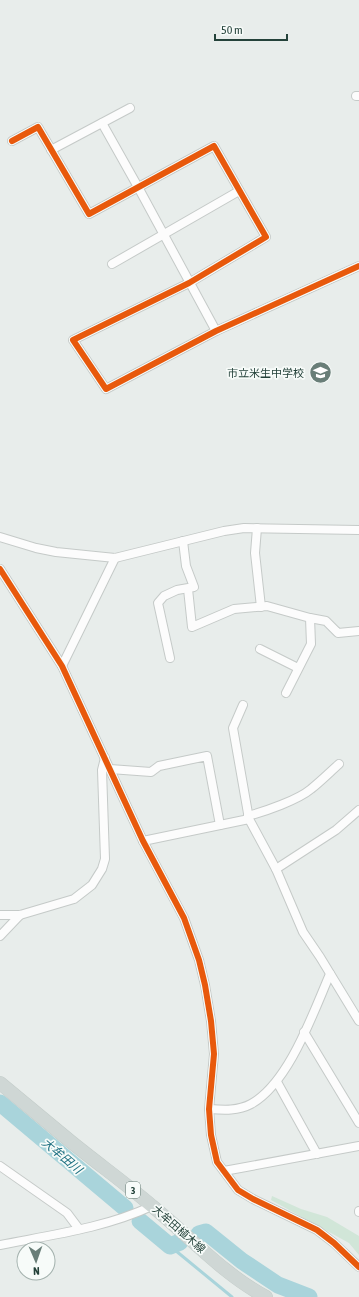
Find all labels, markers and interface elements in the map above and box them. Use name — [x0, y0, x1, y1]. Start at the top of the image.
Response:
scale bar — [215, 16, 287, 42]
text: 50 m — [221, 23, 243, 37]
school or university icon: 市立米生中学校 — [307, 360, 333, 386]
place label: 市立米生中学校 — [227, 367, 304, 379]
water label: 大牟田川 — [39, 1135, 86, 1178]
road number: 3 — [126, 1182, 140, 1198]
street label: 大牟田植木線 — [150, 1203, 208, 1255]
north arrow — [16, 1241, 56, 1281]
text: N — [33, 1265, 40, 1277]

